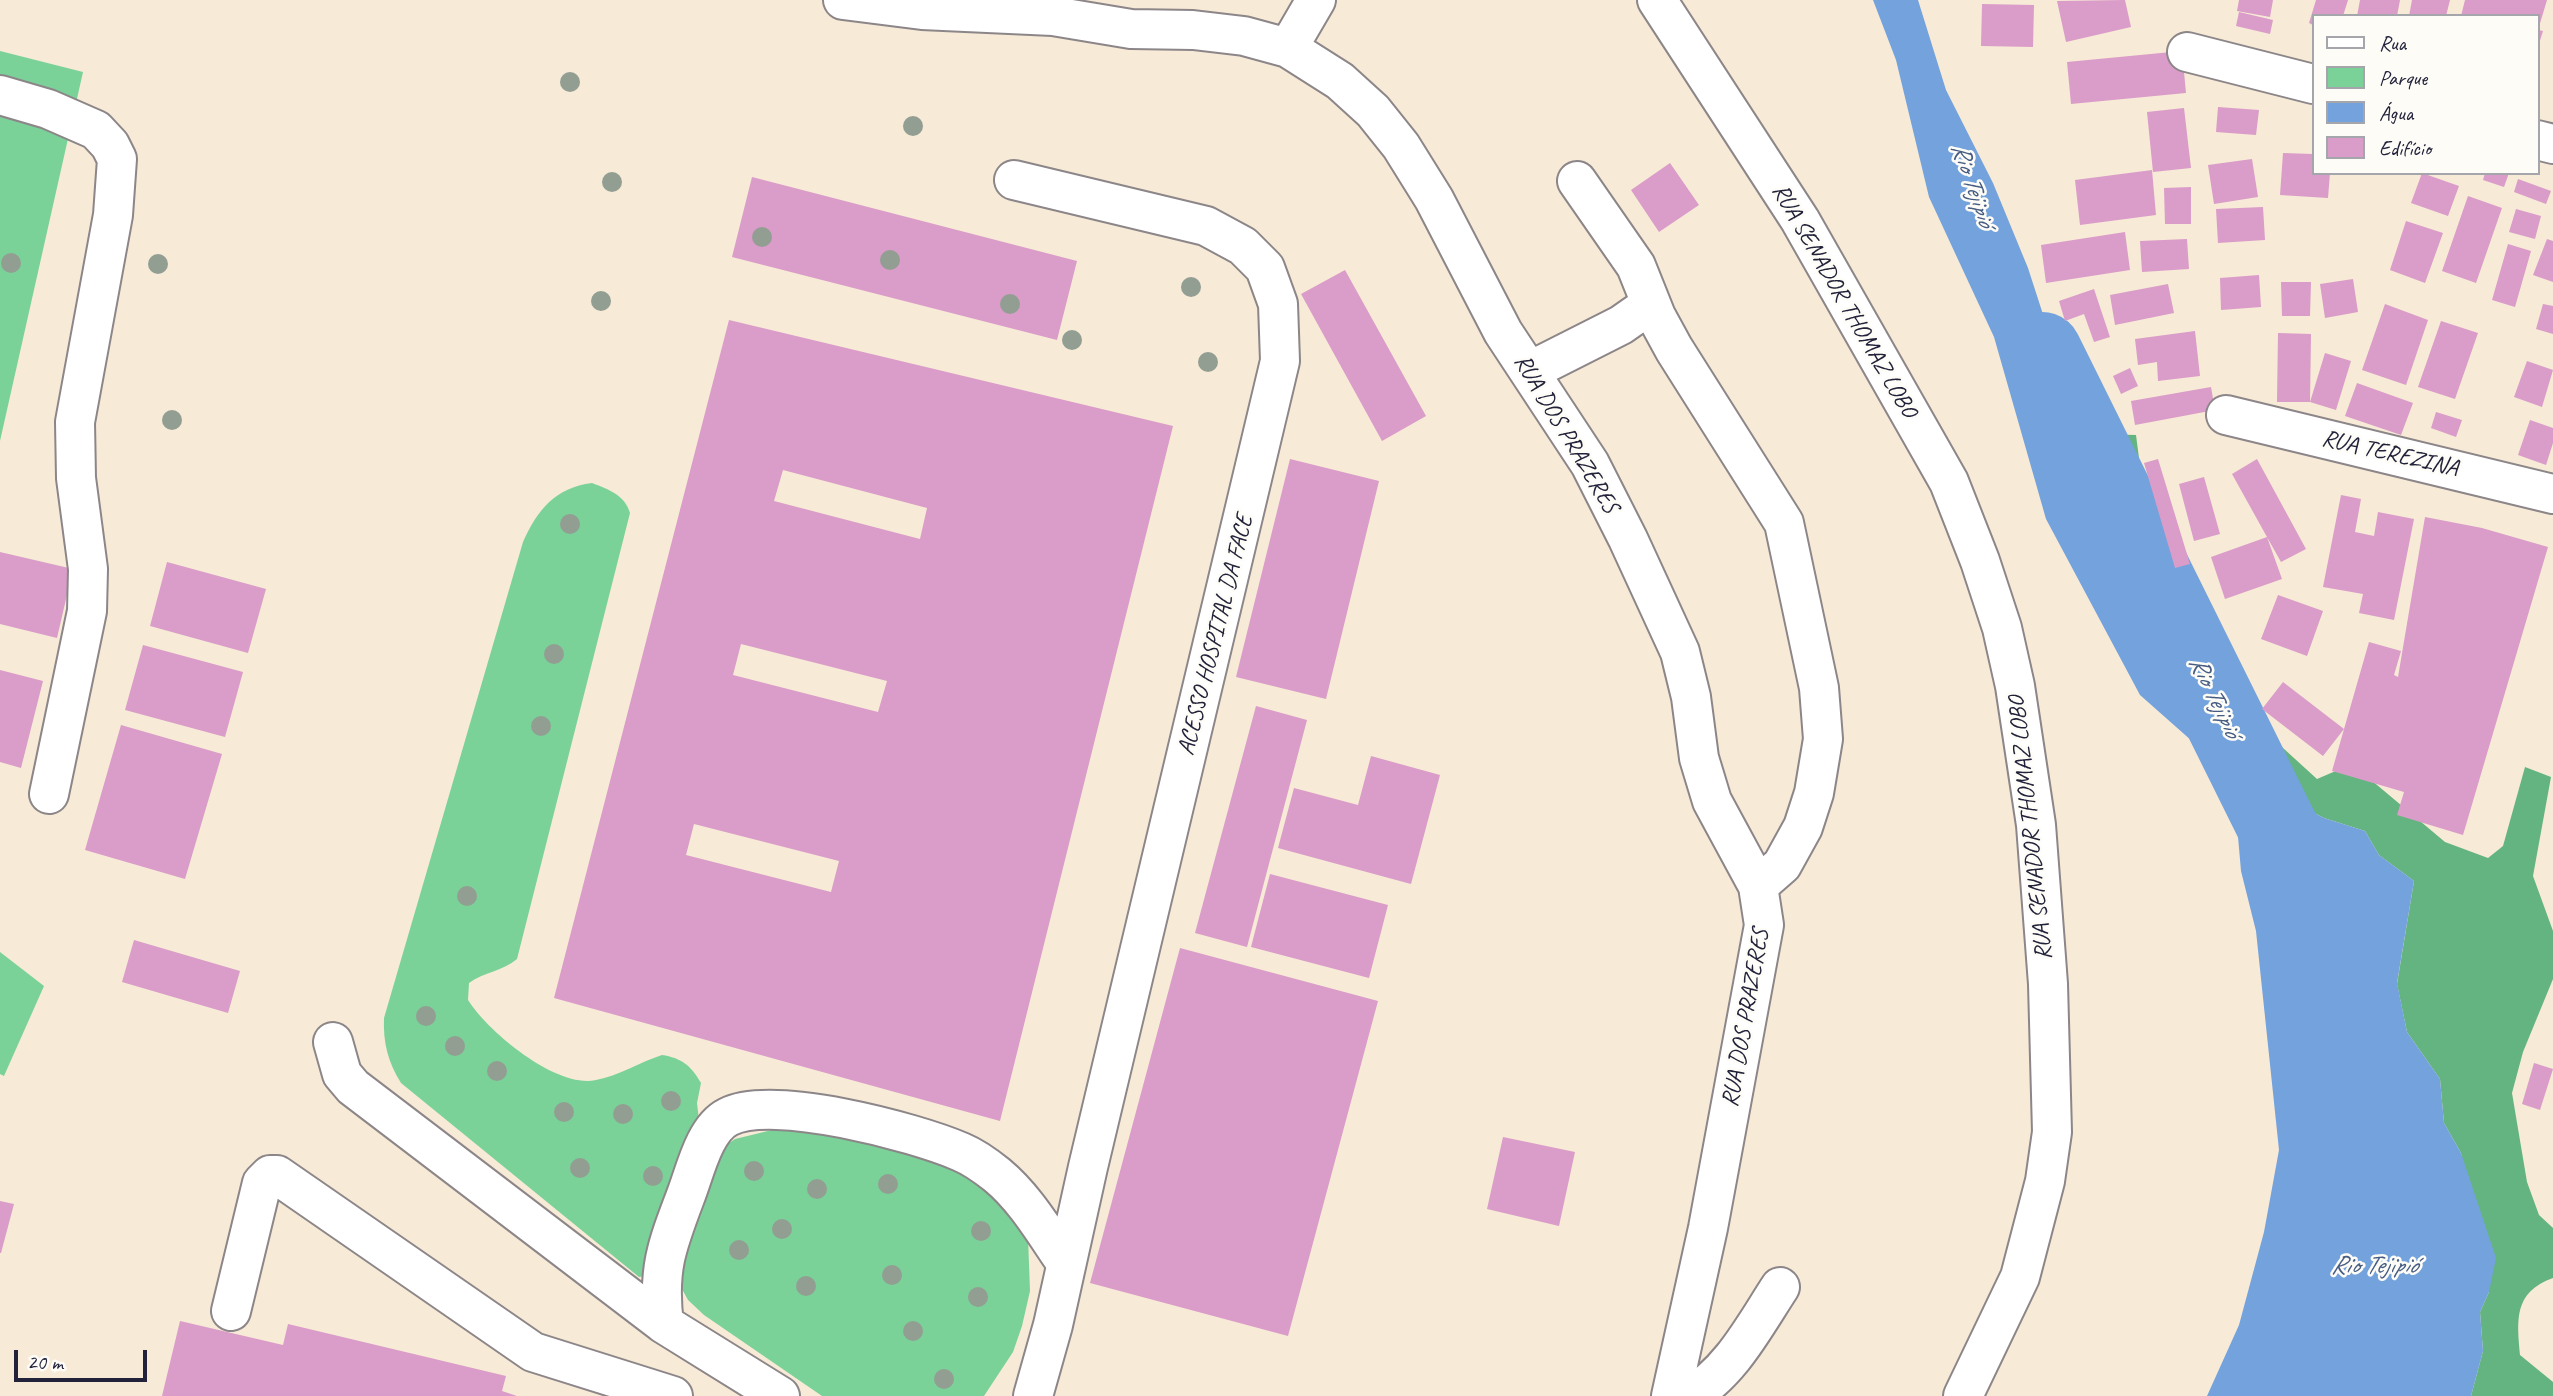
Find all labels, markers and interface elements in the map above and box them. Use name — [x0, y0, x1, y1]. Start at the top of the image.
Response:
legend — [2312, 14, 2539, 175]
text: Rua — [2379, 30, 2406, 56]
text: Parque — [2379, 65, 2427, 91]
text: Água — [2379, 100, 2413, 126]
text: Edifício — [2379, 135, 2431, 161]
water label: Rio Tejipió — [1943, 139, 2001, 231]
street label: RUA SENADOR THOMAZ LOBO — [1765, 179, 1923, 423]
street label: RUA DOS PRAZERES — [1507, 349, 1625, 519]
street label: RUA TEREZINA — [2319, 424, 2461, 484]
street label: ACESSO HOSPITAL DA FACE — [1172, 512, 1260, 758]
water label: Rio Tejipió — [2181, 651, 2247, 743]
street label: RUA SENADOR THOMAZ LOBO — [2003, 695, 2059, 961]
street label: RUA DOS PRAZERES — [1716, 927, 1776, 1109]
water label: Rio Tejipió — [2331, 1250, 2417, 1282]
scale bar — [18, 1336, 150, 1380]
text: 20 m — [27, 1349, 63, 1375]

